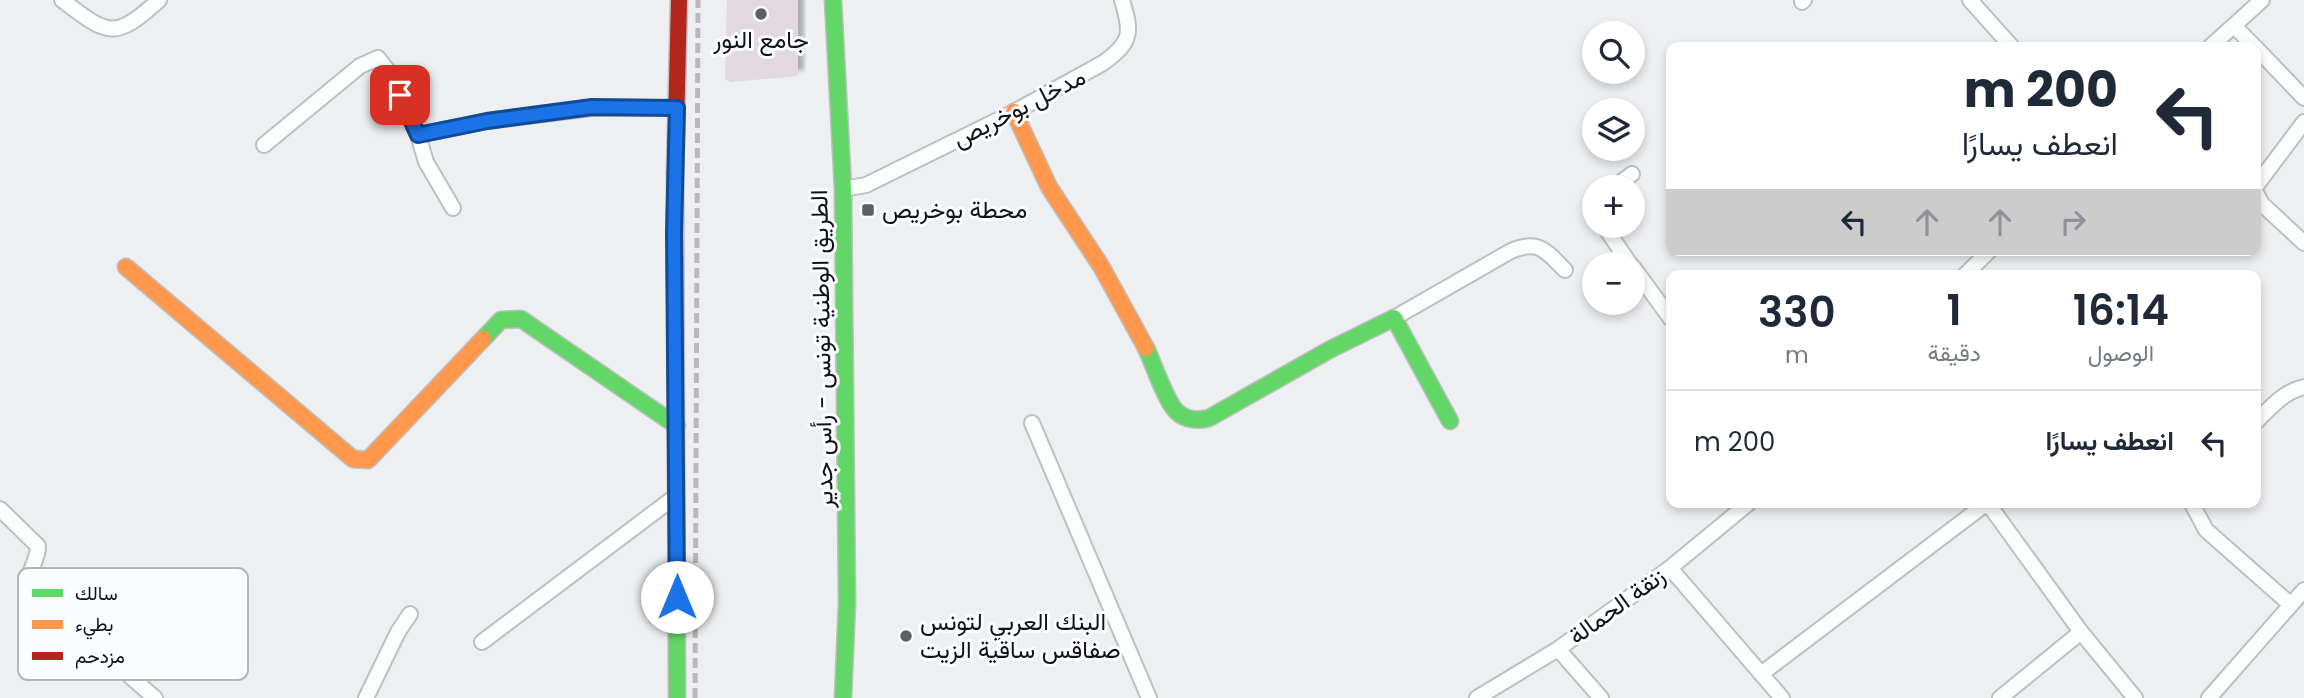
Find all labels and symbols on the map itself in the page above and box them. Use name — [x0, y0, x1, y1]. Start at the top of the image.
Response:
marker: جامع النور — [753, 6, 769, 22]
place label: جامع النور — [712, 23, 809, 57]
street label: مدخل بوخريص — [947, 60, 1091, 155]
pin — [370, 65, 430, 125]
street label: الطريق الوطنية تونس - رأس جدير — [802, 189, 841, 510]
place label: محطة بوخريص — [882, 193, 1027, 226]
marker: محطة بوخريص — [860, 202, 876, 218]
street label: زنقة الحمالة — [1562, 559, 1672, 652]
position arrow — [640, 560, 714, 634]
legend — [18, 568, 248, 680]
text: سالك — [75, 580, 118, 607]
place label: البنك العربي لتونس صفاقس ساقية الزيت — [920, 605, 1121, 666]
text: بطيء — [75, 611, 113, 640]
marker: البنك العربي لتونس صفاقس ساقية الزيت — [898, 628, 914, 644]
text: مزدحم — [75, 643, 125, 670]

